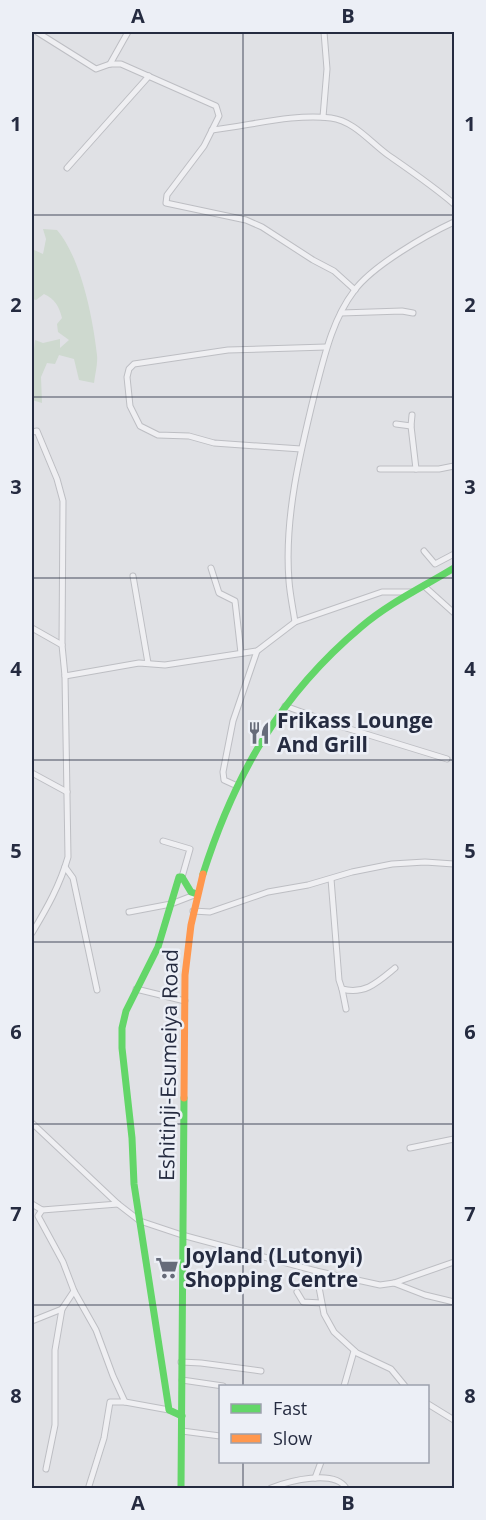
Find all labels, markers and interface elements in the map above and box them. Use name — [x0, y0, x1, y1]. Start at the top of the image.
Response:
text: A — [131, 2, 145, 29]
text: B — [341, 2, 355, 29]
text: 1 — [10, 110, 22, 137]
text: 1 — [464, 110, 476, 137]
text: 2 — [10, 291, 22, 318]
text: 2 — [464, 291, 476, 318]
text: 3 — [10, 473, 22, 500]
text: 3 — [464, 473, 476, 500]
text: 4 — [10, 655, 22, 682]
text: 4 — [464, 655, 476, 682]
place label: Frikass Lounge And Grill — [277, 706, 433, 758]
restaurant icon: Frikass Lounge And Grill — [246, 720, 272, 746]
text: 5 — [10, 837, 22, 864]
text: 5 — [464, 837, 476, 864]
street label: Eshitinji-Esumeiya Road — [152, 949, 184, 1181]
text: 6 — [10, 1018, 22, 1045]
text: 6 — [464, 1018, 476, 1045]
text: 7 — [10, 1200, 22, 1227]
text: 7 — [464, 1200, 476, 1227]
place label: Joyland (Lutonyi) Shopping Centre — [183, 1241, 363, 1293]
supermarket icon: Joyland (Lutonyi) Shopping Centre — [154, 1255, 180, 1281]
text: 8 — [10, 1382, 22, 1409]
text: 8 — [464, 1382, 476, 1409]
legend — [219, 1385, 429, 1463]
text: Fast — [273, 1396, 307, 1420]
text: Slow — [273, 1426, 312, 1450]
text: A — [131, 1489, 145, 1516]
text: B — [341, 1489, 355, 1516]

